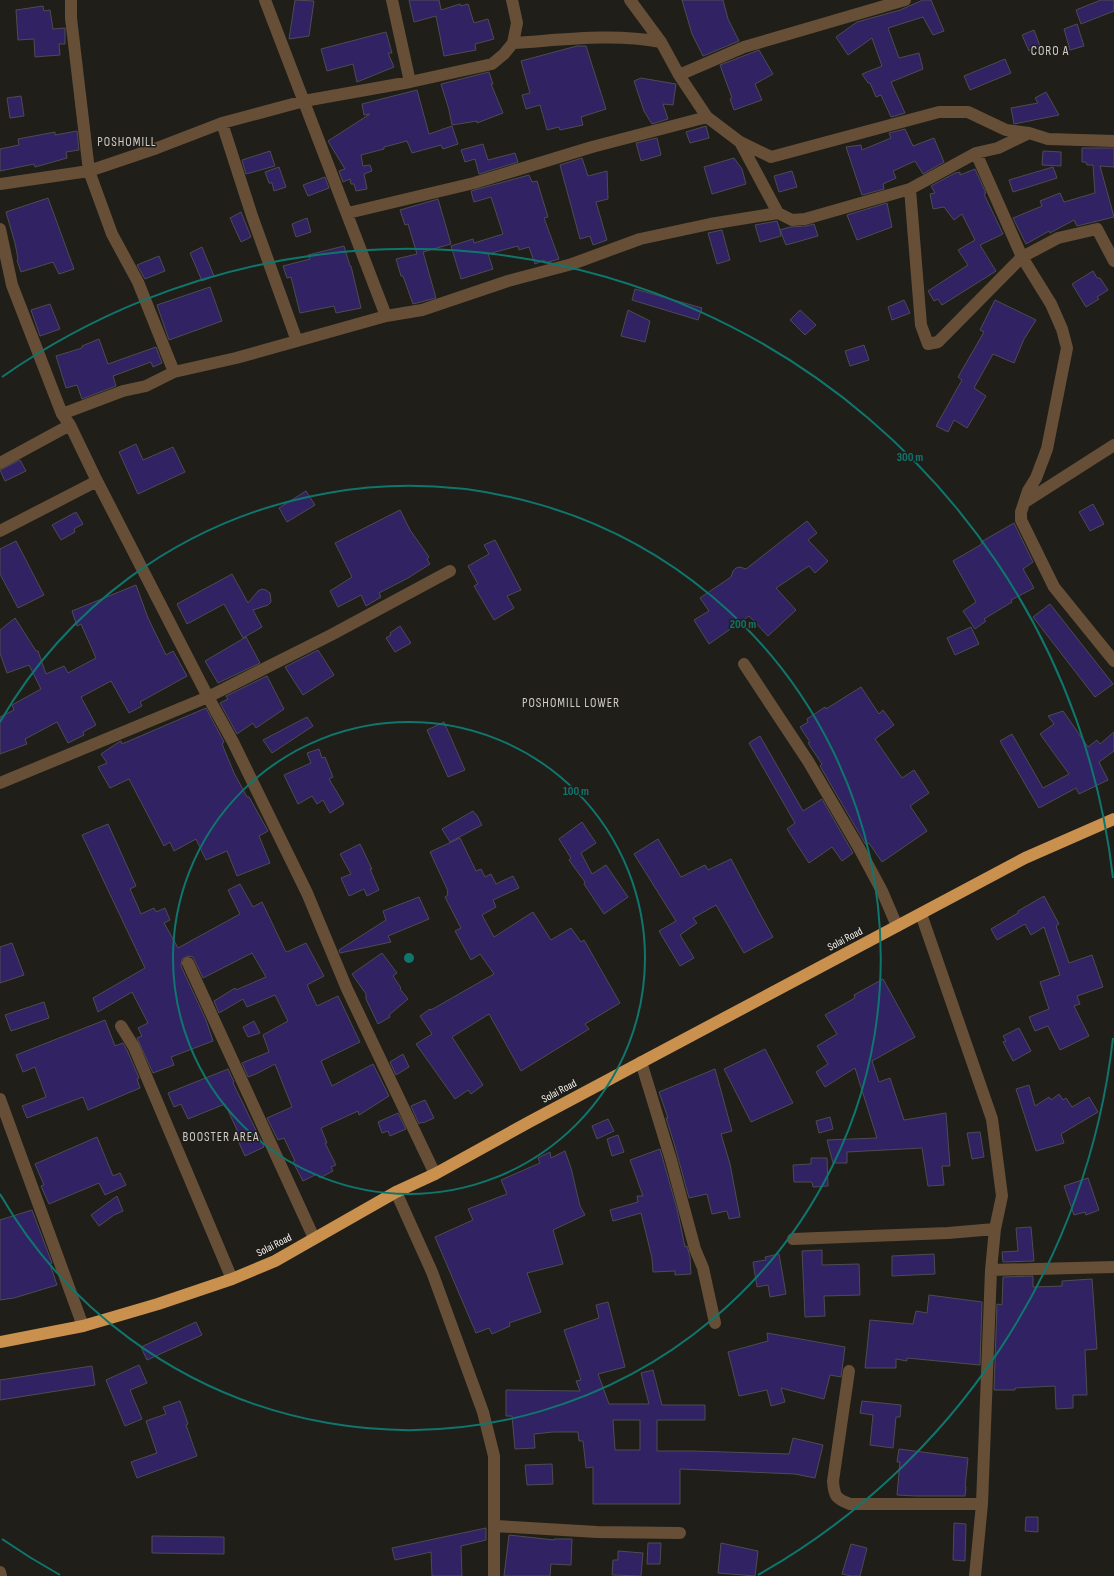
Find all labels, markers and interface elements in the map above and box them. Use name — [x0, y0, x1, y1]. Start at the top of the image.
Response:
district label: CORO A — [1031, 43, 1069, 59]
district label: POSHOMILL — [97, 134, 157, 150]
text: 300 m — [897, 450, 923, 465]
text: 200 m — [730, 617, 756, 632]
district label: POSHOMILL LOWER — [522, 695, 620, 711]
text: 100 m — [563, 784, 589, 799]
street label: Solai Road — [825, 924, 865, 954]
centre of rings — [402, 951, 416, 965]
street label: Solai Road — [539, 1076, 579, 1106]
district label: BOOSTER AREA — [182, 1129, 260, 1145]
street label: Solai Road — [254, 1230, 294, 1259]

